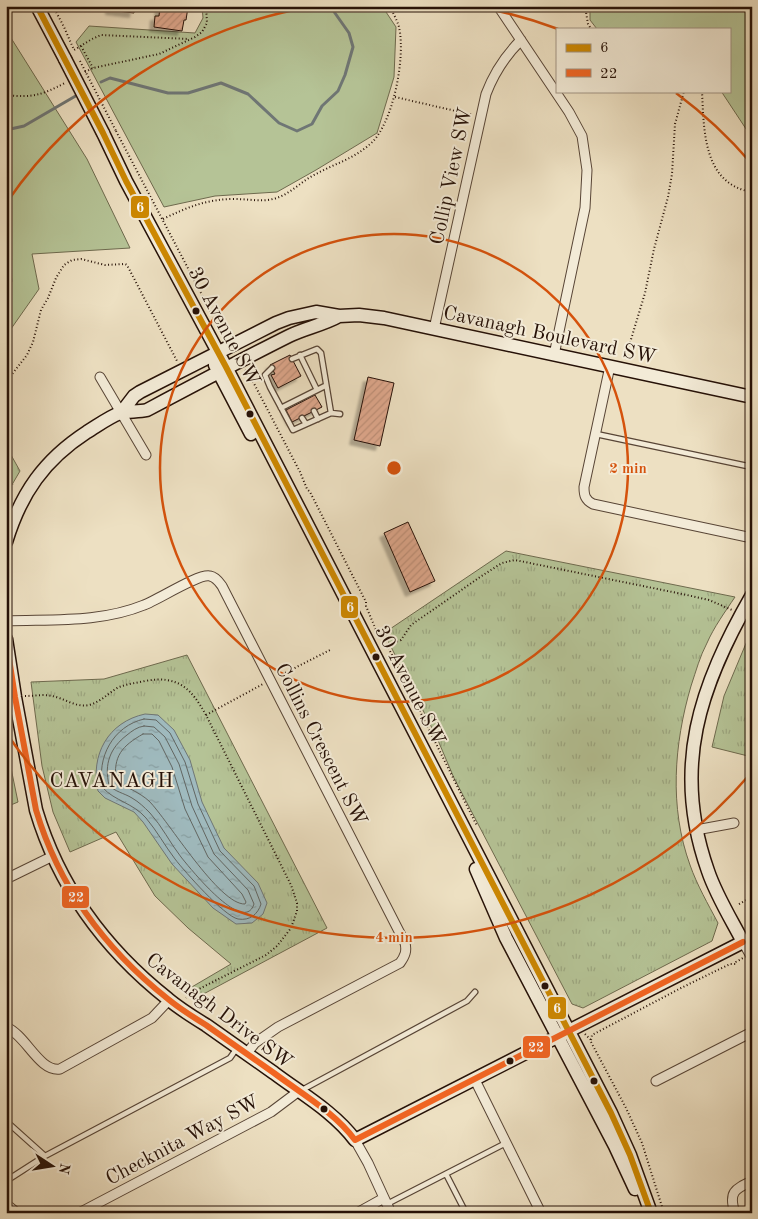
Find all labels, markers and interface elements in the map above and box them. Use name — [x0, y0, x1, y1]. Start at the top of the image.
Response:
legend — [556, 28, 730, 92]
text: 6 — [600, 41, 609, 56]
text: 22 — [600, 67, 617, 82]
street label: Collip View SW — [428, 106, 476, 247]
line badge: 6 — [130, 195, 150, 219]
text: 6 — [136, 201, 144, 215]
street label: 30 Avenue SW — [183, 264, 263, 390]
street label: Cavanagh Boulevard SW — [441, 304, 658, 368]
unlabelled marker — [191, 306, 201, 316]
unlabelled marker — [245, 409, 255, 419]
centre of rings — [385, 459, 403, 477]
text: 2 min — [609, 462, 647, 477]
line badge: 6 — [340, 595, 359, 619]
text: 6 — [346, 601, 354, 615]
street label: 30 Avenue SW — [370, 623, 448, 749]
unlabelled marker — [371, 652, 381, 662]
street label: Collins Crescent SW — [271, 661, 370, 829]
district label: CAVANAGH — [49, 771, 175, 792]
line badge: 22 — [61, 885, 90, 909]
text: 22 — [68, 891, 84, 905]
text: 4 min — [375, 931, 413, 946]
street label: Cavanagh Drive SW — [142, 950, 296, 1073]
unlabelled marker — [540, 981, 550, 991]
line badge: 6 — [547, 996, 567, 1020]
text: 6 — [553, 1002, 561, 1016]
line badge: 22 — [522, 1035, 551, 1059]
text: 22 — [528, 1041, 544, 1055]
unlabelled marker — [505, 1056, 515, 1066]
unlabelled marker — [589, 1076, 599, 1086]
street label: Checknita Way SW — [103, 1092, 263, 1190]
unlabelled marker — [319, 1104, 329, 1114]
north arrow — [28, 1142, 78, 1192]
text: N — [56, 1162, 72, 1175]

